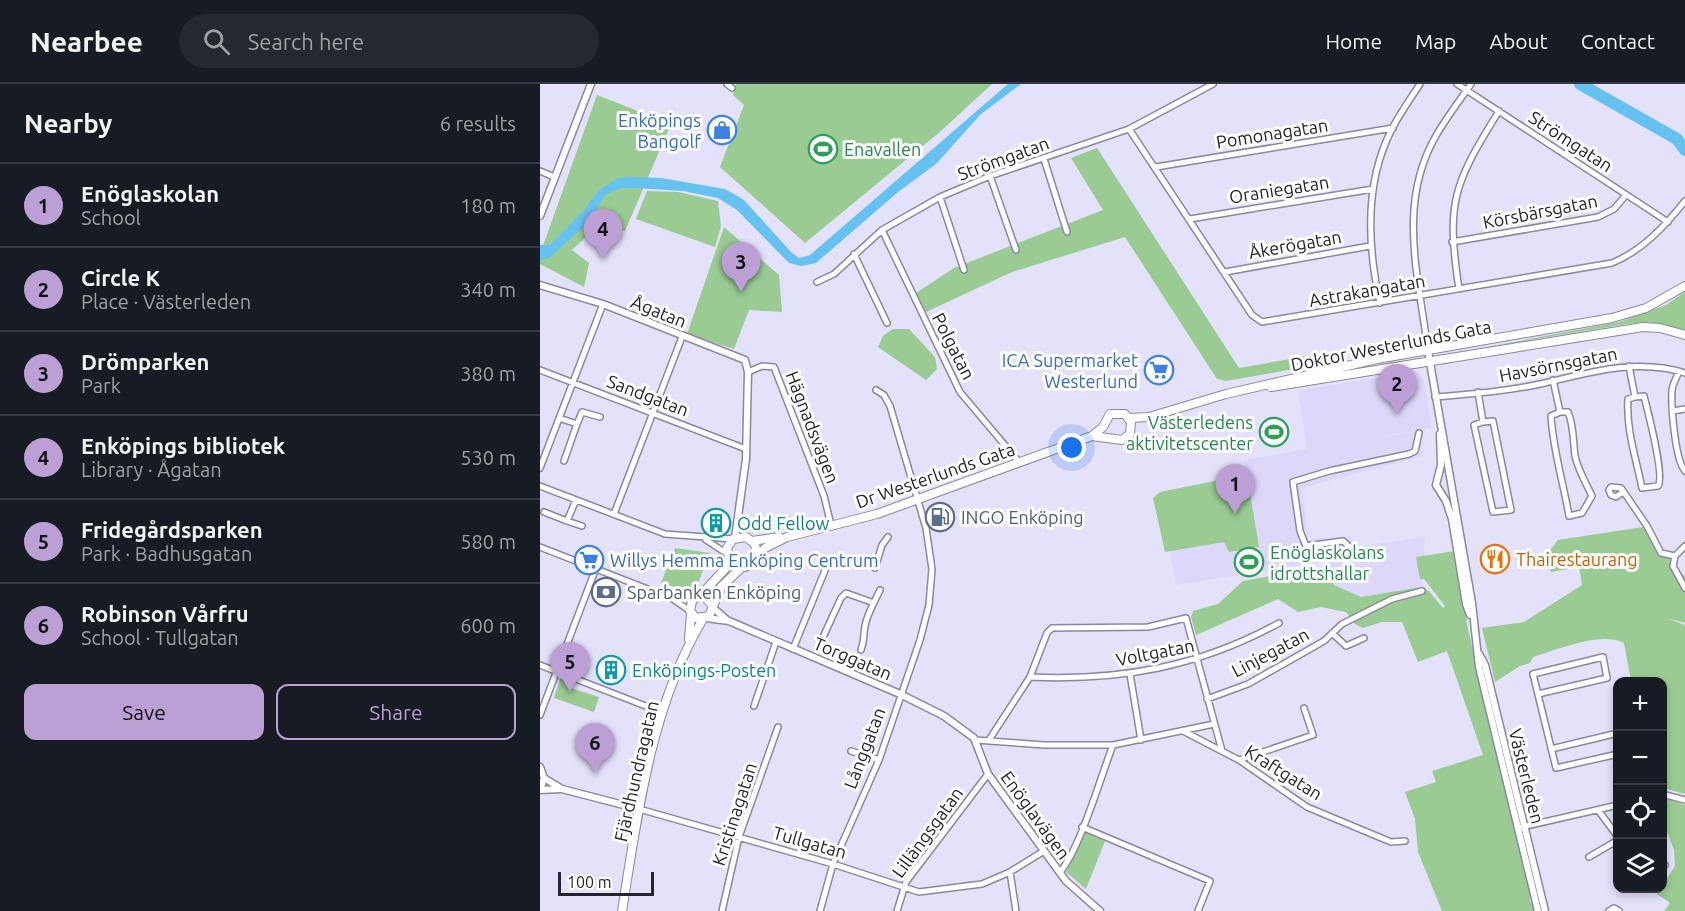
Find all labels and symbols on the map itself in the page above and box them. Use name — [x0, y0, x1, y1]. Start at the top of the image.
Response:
street label: Strömgatan — [1525, 107, 1617, 175]
place label: Enköpings Bangolf — [618, 110, 701, 151]
shop icon: Enköpings Bangolf — [706, 114, 738, 146]
street label: Pomonagatan — [1215, 114, 1329, 152]
street label: Strömgatan — [955, 132, 1051, 184]
sports icon: Enavallen — [807, 133, 839, 165]
place label: Enavallen — [844, 139, 921, 159]
street label: Oraniegatan — [1228, 171, 1330, 207]
street label: Körsbärsgatan — [1481, 190, 1599, 232]
pin: 4 — [584, 210, 622, 259]
street label: Åkerögatan — [1247, 226, 1343, 262]
pin: 3 — [722, 242, 760, 292]
street label: Astrakangatan — [1307, 270, 1427, 310]
street label: Ågatan — [628, 291, 690, 331]
street label: Polgatan — [929, 309, 979, 383]
street label: Doktor Westerlunds Gata — [1289, 316, 1493, 374]
street label: Havsörnsgatan — [1497, 343, 1619, 385]
place label: ICA Supermarket Westerlund — [1002, 350, 1138, 391]
supermarket icon: ICA Supermarket Westerlund — [1143, 354, 1175, 386]
pin: 2 — [1378, 364, 1416, 414]
street label: Hägnadsvägen — [782, 368, 844, 486]
street label: Sandgatan — [604, 370, 692, 420]
place label: Västerledens aktivitetscenter — [1126, 412, 1253, 453]
sports icon: Västerledens aktivitetscenter — [1258, 416, 1290, 448]
your location — [1057, 433, 1086, 462]
street label: Dr Westerlunds Gata — [853, 438, 1017, 512]
pin: 1 — [1216, 464, 1254, 514]
fuel station icon: INGO Enköping — [924, 501, 956, 533]
building icon: Odd Fellow — [700, 507, 732, 539]
place label: INGO Enköping — [961, 507, 1084, 527]
place label: Odd Fellow — [737, 513, 829, 533]
place label: Enöglaskolans idrottshallar — [1270, 542, 1385, 583]
restaurant icon: Thairestaurang — [1479, 543, 1511, 575]
supermarket icon: Willys Hemma Enköping Centrum — [573, 544, 605, 576]
sports icon: Enöglaskolans idrottshallar — [1233, 546, 1265, 578]
place label: Thairestaurang — [1516, 549, 1638, 569]
place label: Willys Hemma Enköping Centrum — [610, 550, 879, 570]
bank icon: Sparbanken Enköping — [590, 576, 622, 608]
place label: Sparbanken Enköping — [627, 582, 801, 602]
street label: Linjegatan — [1228, 623, 1312, 681]
street label: Torggatan — [811, 633, 895, 683]
street label: Voltgatan — [1114, 635, 1196, 669]
pin: 5 — [550, 642, 590, 692]
building icon: Enköpings-Posten — [595, 654, 627, 686]
place label: Enköpings-Posten — [632, 660, 776, 680]
street label: Fjärdhundragatan — [610, 699, 662, 843]
street label: Långgatan — [839, 705, 889, 791]
pin: 6 — [576, 724, 614, 773]
street label: Västerleden — [1506, 726, 1548, 826]
street label: Kraftgatan — [1242, 740, 1326, 804]
street label: Kristinagatan — [708, 760, 760, 868]
street label: Enöglavägen — [997, 767, 1075, 863]
street label: Lillängsgatan — [888, 783, 966, 881]
street label: Tullgatan — [771, 822, 849, 862]
scale bar — [558, 869, 654, 896]

